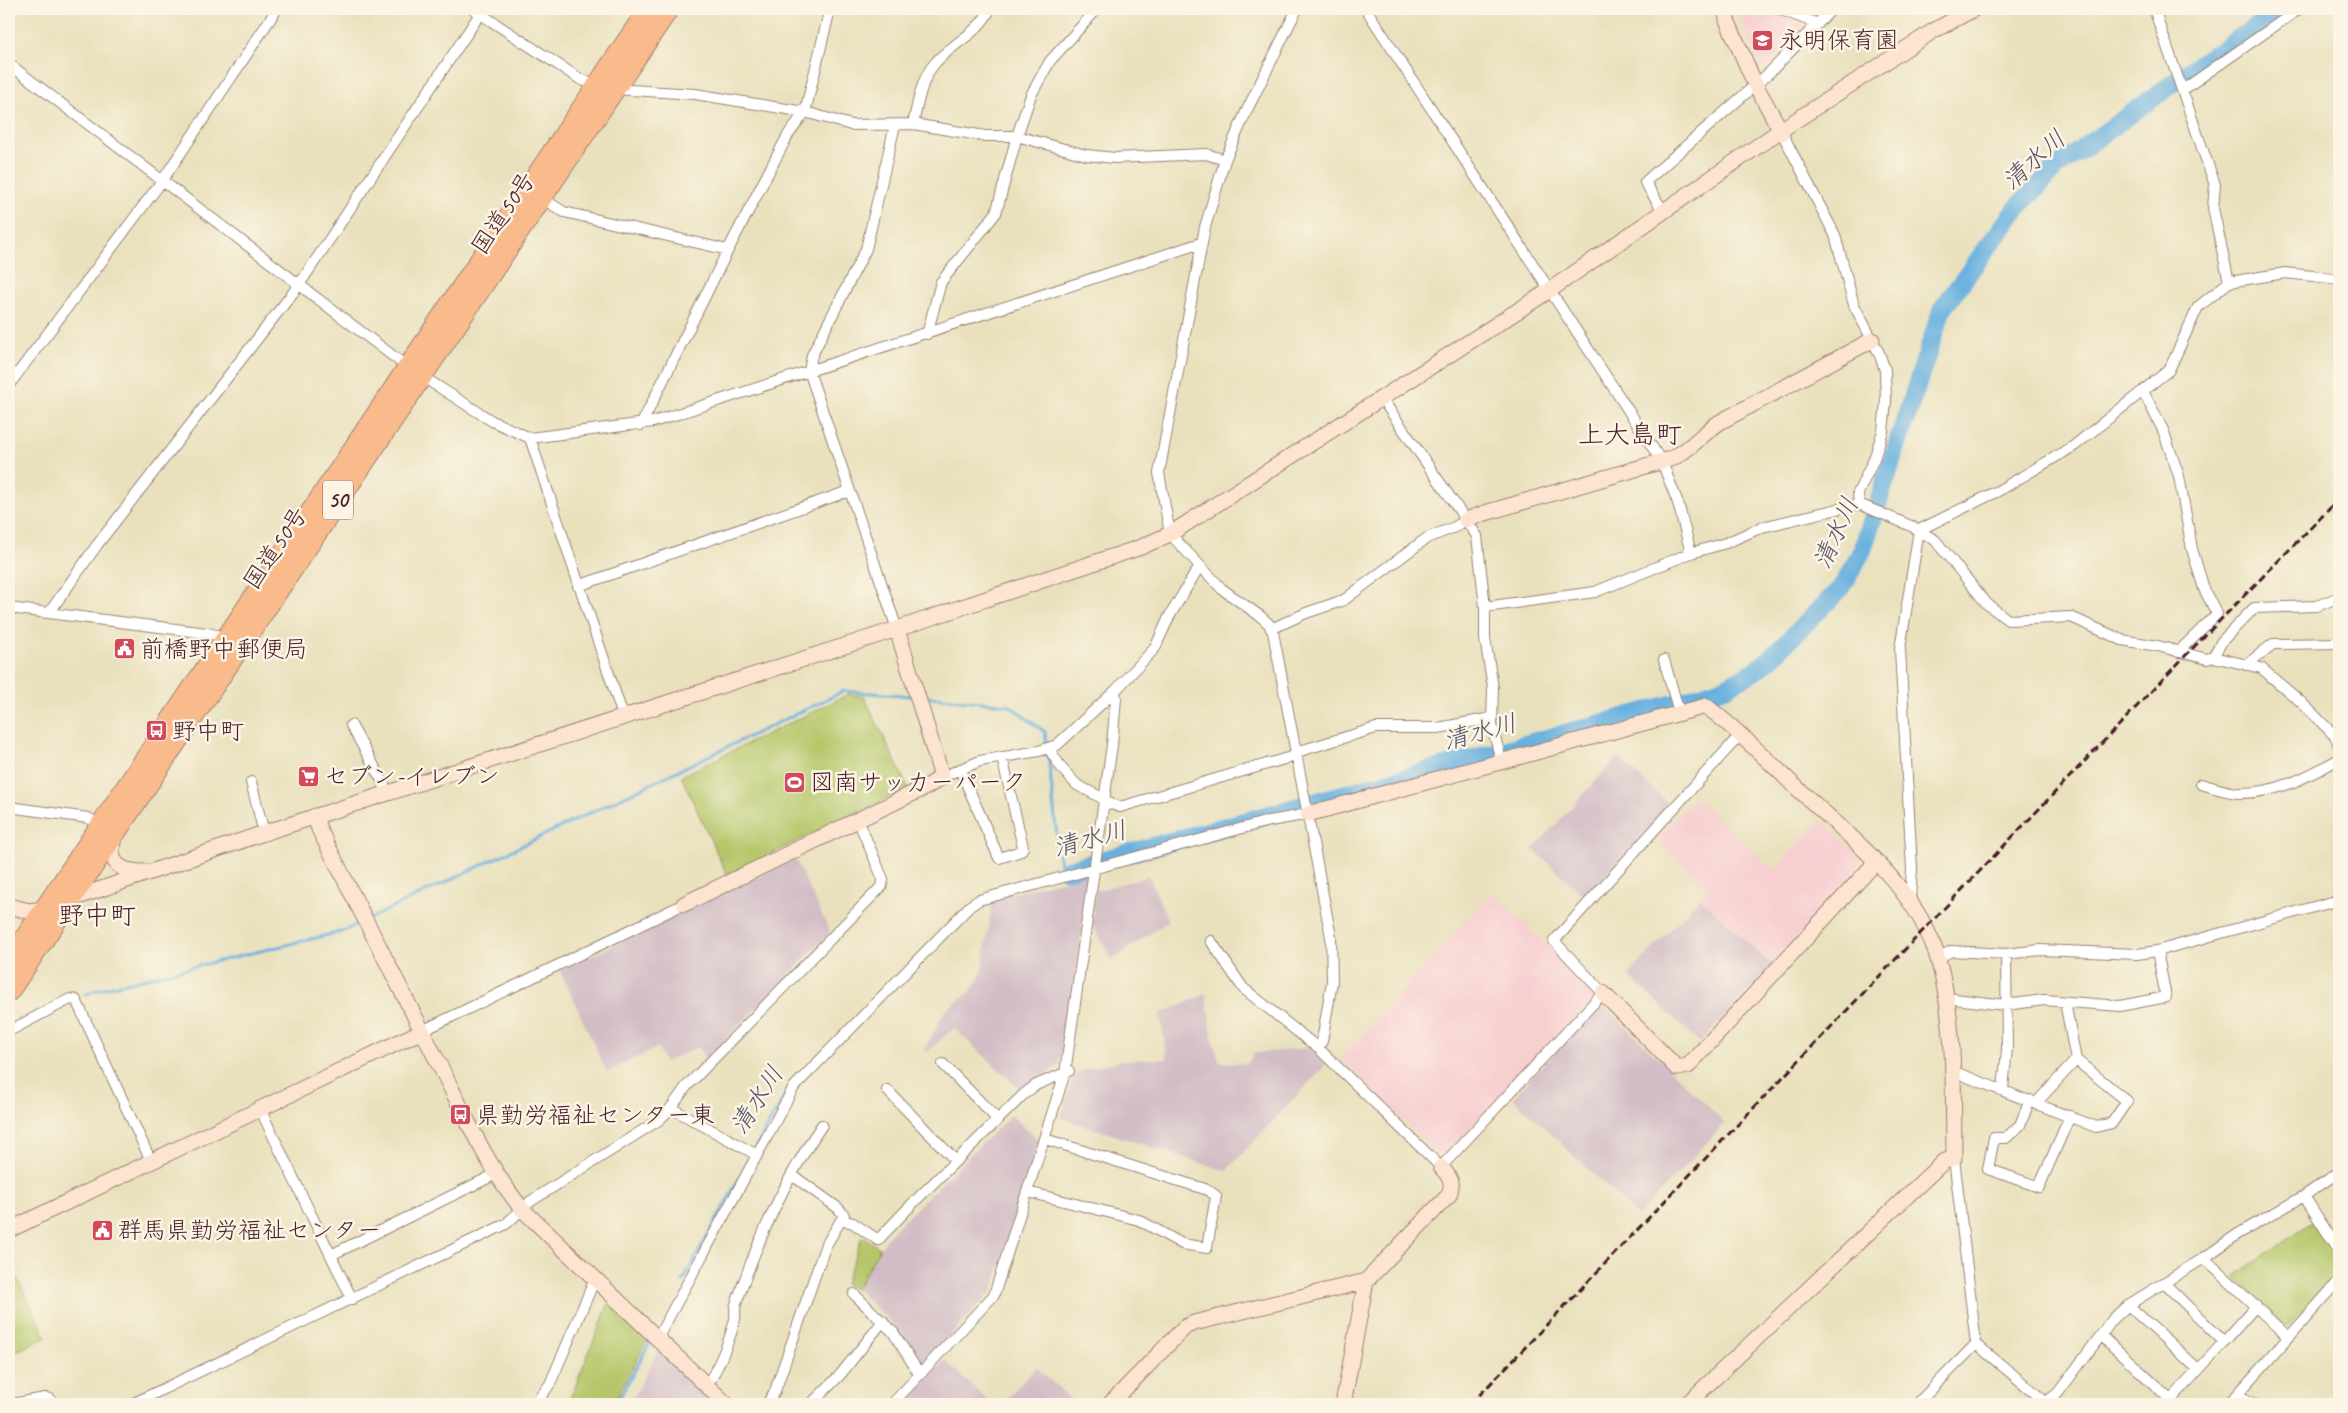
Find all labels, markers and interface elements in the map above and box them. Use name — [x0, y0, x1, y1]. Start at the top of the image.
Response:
place label: 永明保育園 — [1779, 25, 1899, 55]
school or university icon: 永明保育園 — [1751, 28, 1775, 52]
water label: 清水川 — [1995, 123, 2073, 197]
street label: 国道50号 — [464, 166, 542, 260]
district label: 上大島町 — [1578, 418, 1682, 451]
road number: 50 — [323, 480, 353, 520]
water label: 清水川 — [1806, 492, 1866, 574]
street label: 国道50号 — [236, 501, 314, 595]
place label: 前橋野中郵便局 — [140, 634, 308, 664]
public building icon: 前橋野中郵便局 — [112, 637, 136, 661]
water label: 清水川 — [1440, 707, 1520, 757]
place label: 野中町 — [172, 716, 244, 746]
bus stop icon: 野中町 — [144, 719, 168, 743]
place label: セブン-イレブン — [324, 761, 500, 791]
supermarket icon: セブン-イレブン — [296, 764, 320, 788]
place label: 図南サッカーパーク — [810, 767, 1026, 797]
sports icon: 図南サッカーパーク — [782, 770, 806, 794]
water label: 清水川 — [1050, 814, 1130, 864]
district label: 野中町 — [58, 899, 136, 932]
water label: 清水川 — [723, 1060, 791, 1140]
place label: 県勤労福祉センター東 — [476, 1100, 715, 1130]
bus stop icon: 県勤労福祉センター東 — [448, 1103, 472, 1127]
place label: 群馬県勤労福祉センター — [118, 1215, 381, 1245]
public building icon: 群馬県勤労福祉センター — [90, 1218, 114, 1242]

